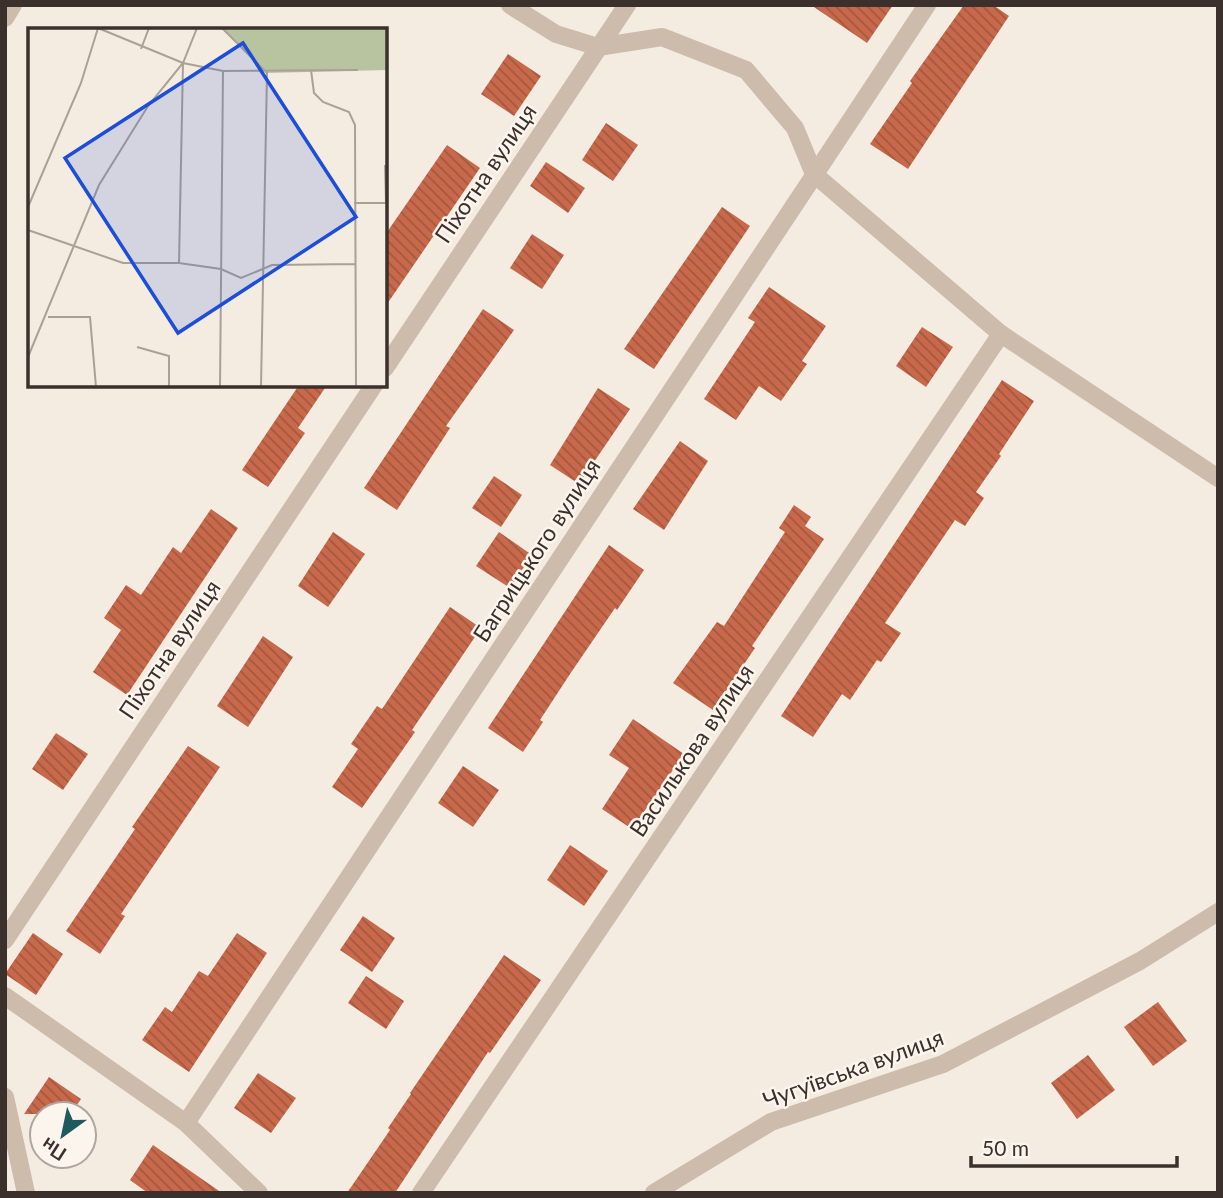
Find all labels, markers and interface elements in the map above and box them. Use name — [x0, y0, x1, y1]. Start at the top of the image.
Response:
inset map — [28, 28, 387, 387]
street label: Піхотна вулиця — [428, 98, 542, 248]
street label: Багрицького вулиця — [466, 453, 606, 647]
street label: Піхотна вулиця — [112, 574, 226, 724]
street label: Василькова вулиця — [623, 658, 759, 842]
street label: Чугуївська вулиця — [759, 1022, 947, 1114]
north arrow — [28, 1100, 98, 1170]
scale bar — [971, 1124, 1178, 1168]
text: Пн — [37, 1133, 70, 1166]
text: 50 m — [982, 1135, 1029, 1160]

